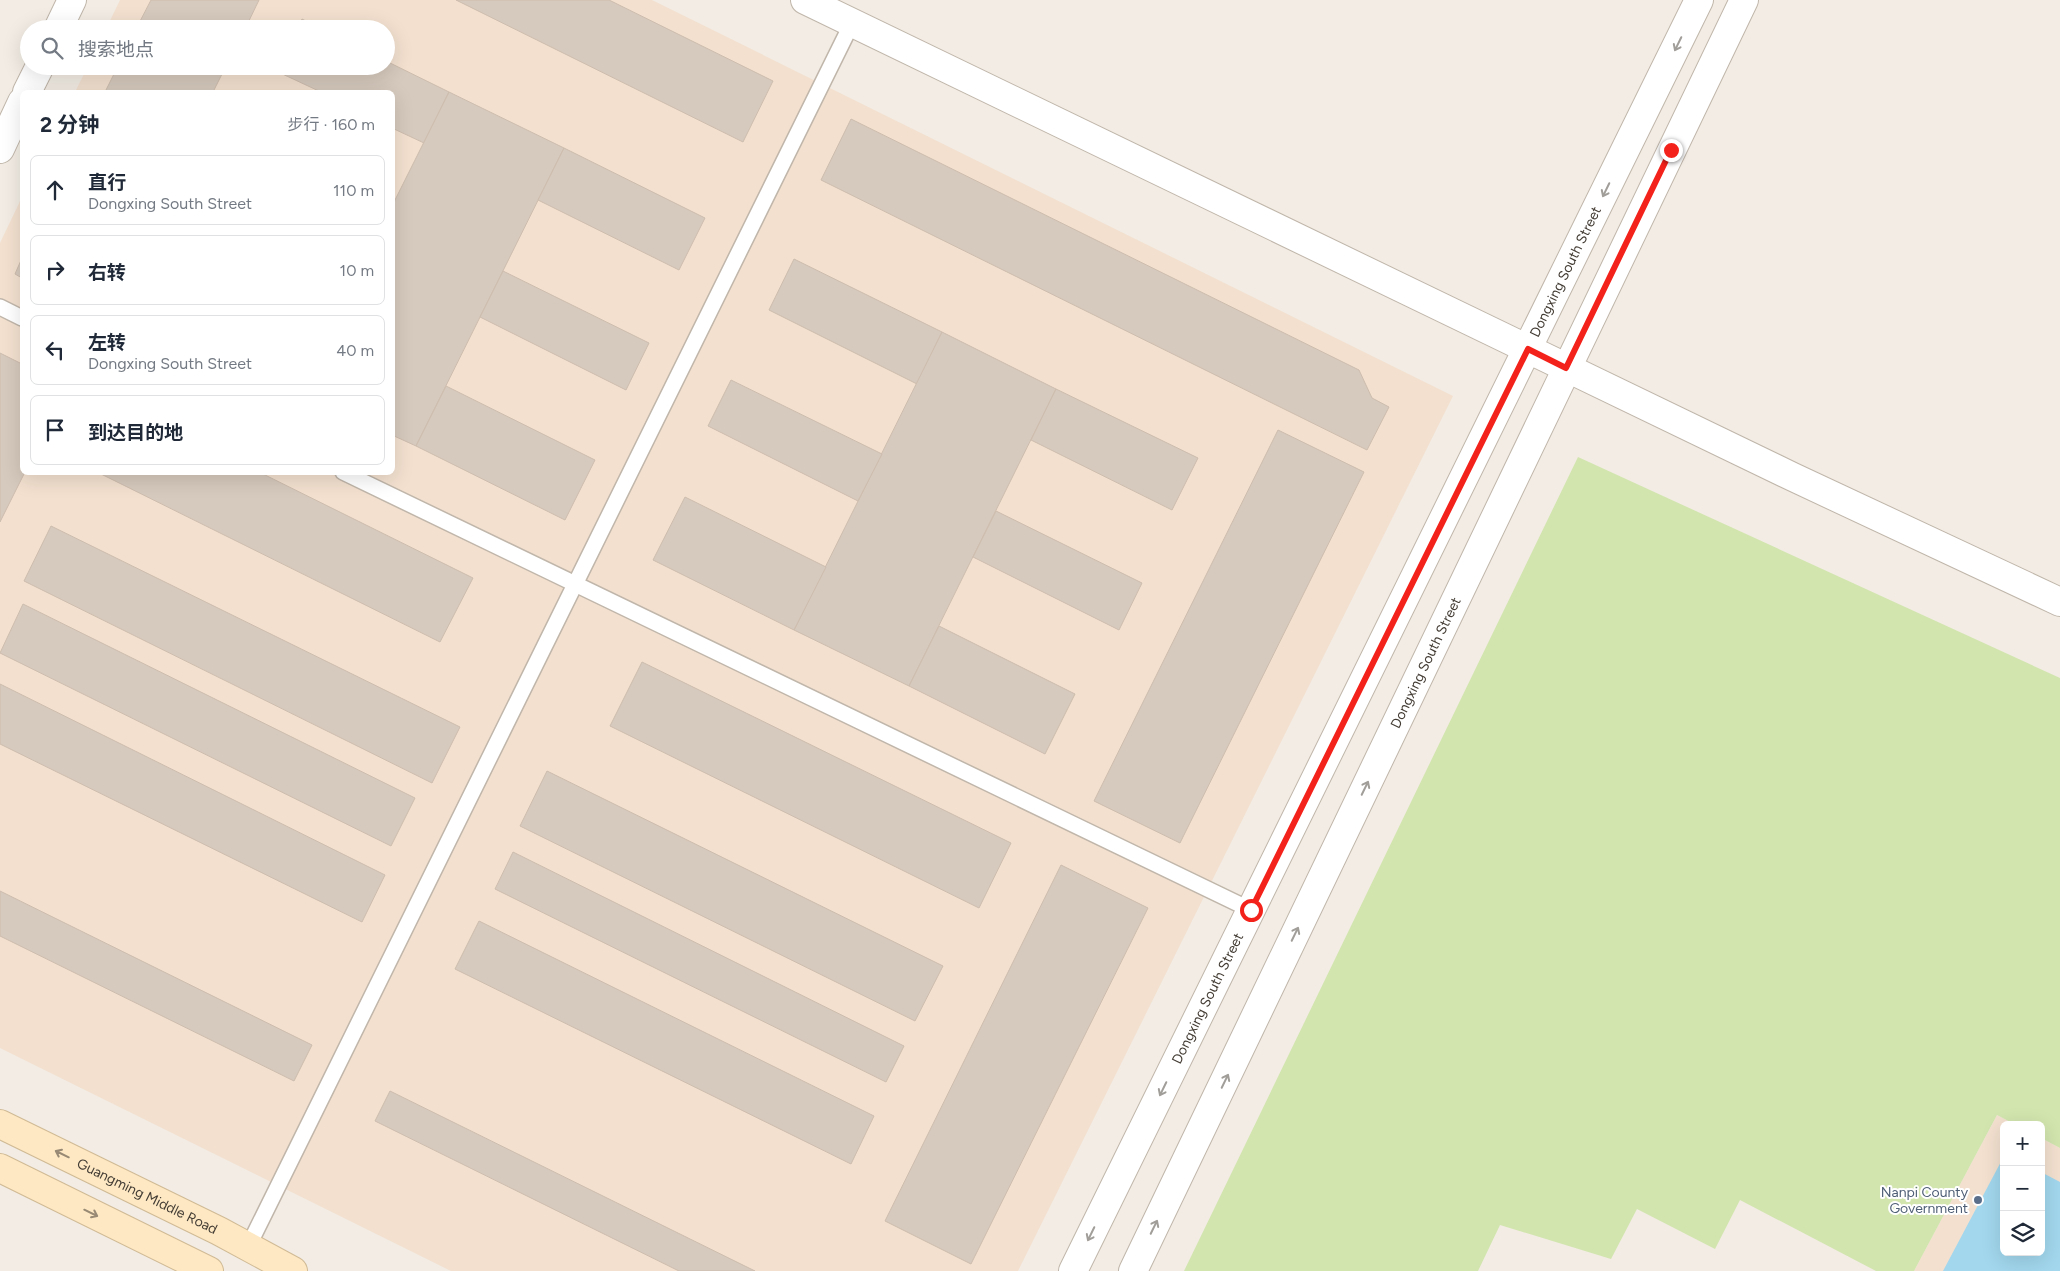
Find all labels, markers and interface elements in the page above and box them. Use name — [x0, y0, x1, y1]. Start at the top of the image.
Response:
search box — [20, 20, 395, 75]
icon: search — [38, 34, 66, 62]
one-way arrow — [1673, 36, 1682, 51]
text: 搜索地点 — [78, 38, 154, 61]
text: 2 分钟 — [40, 112, 99, 137]
text: 步行 · 160 m — [288, 115, 375, 134]
route end — [1660, 139, 1683, 162]
text: 直行 — [88, 171, 126, 194]
icon: ahead — [41, 176, 69, 204]
text: 110 m — [333, 181, 374, 200]
one-way arrow — [1601, 182, 1610, 197]
text: Dongxing South Street — [88, 194, 252, 213]
street label: Dongxing South Street — [1526, 204, 1605, 340]
icon: right — [41, 256, 69, 284]
text: 右转 — [88, 261, 126, 284]
text: 10 m — [340, 261, 374, 280]
text: 左转 — [88, 331, 126, 354]
icon: left — [41, 336, 69, 364]
text: 40 m — [336, 341, 374, 360]
text: Dongxing South Street — [88, 354, 252, 373]
icon: arrive — [41, 416, 69, 444]
text: 到达目的地 — [88, 421, 183, 444]
street label: Dongxing South Street — [1387, 594, 1465, 731]
one-way arrow — [1360, 780, 1370, 795]
route start — [1240, 899, 1263, 922]
one-way arrow — [1291, 927, 1300, 942]
street label: Dongxing South Street — [1168, 930, 1247, 1067]
one-way arrow — [1220, 1073, 1230, 1088]
one-way arrow — [1158, 1081, 1167, 1096]
map controls — [2000, 1121, 2045, 1256]
button: + — [2000, 1121, 2045, 1166]
one-way arrow — [55, 1149, 70, 1158]
street label: Guangming Middle Road — [74, 1155, 220, 1238]
button: − — [2000, 1166, 2045, 1211]
place label: Nanpi County Government — [1881, 1184, 1969, 1217]
marker: Nanpi County Government — [1972, 1194, 1984, 1206]
one-way arrow — [83, 1209, 98, 1218]
button: layers — [2000, 1211, 2045, 1256]
one-way arrow — [1150, 1220, 1159, 1235]
one-way arrow — [1086, 1227, 1096, 1242]

